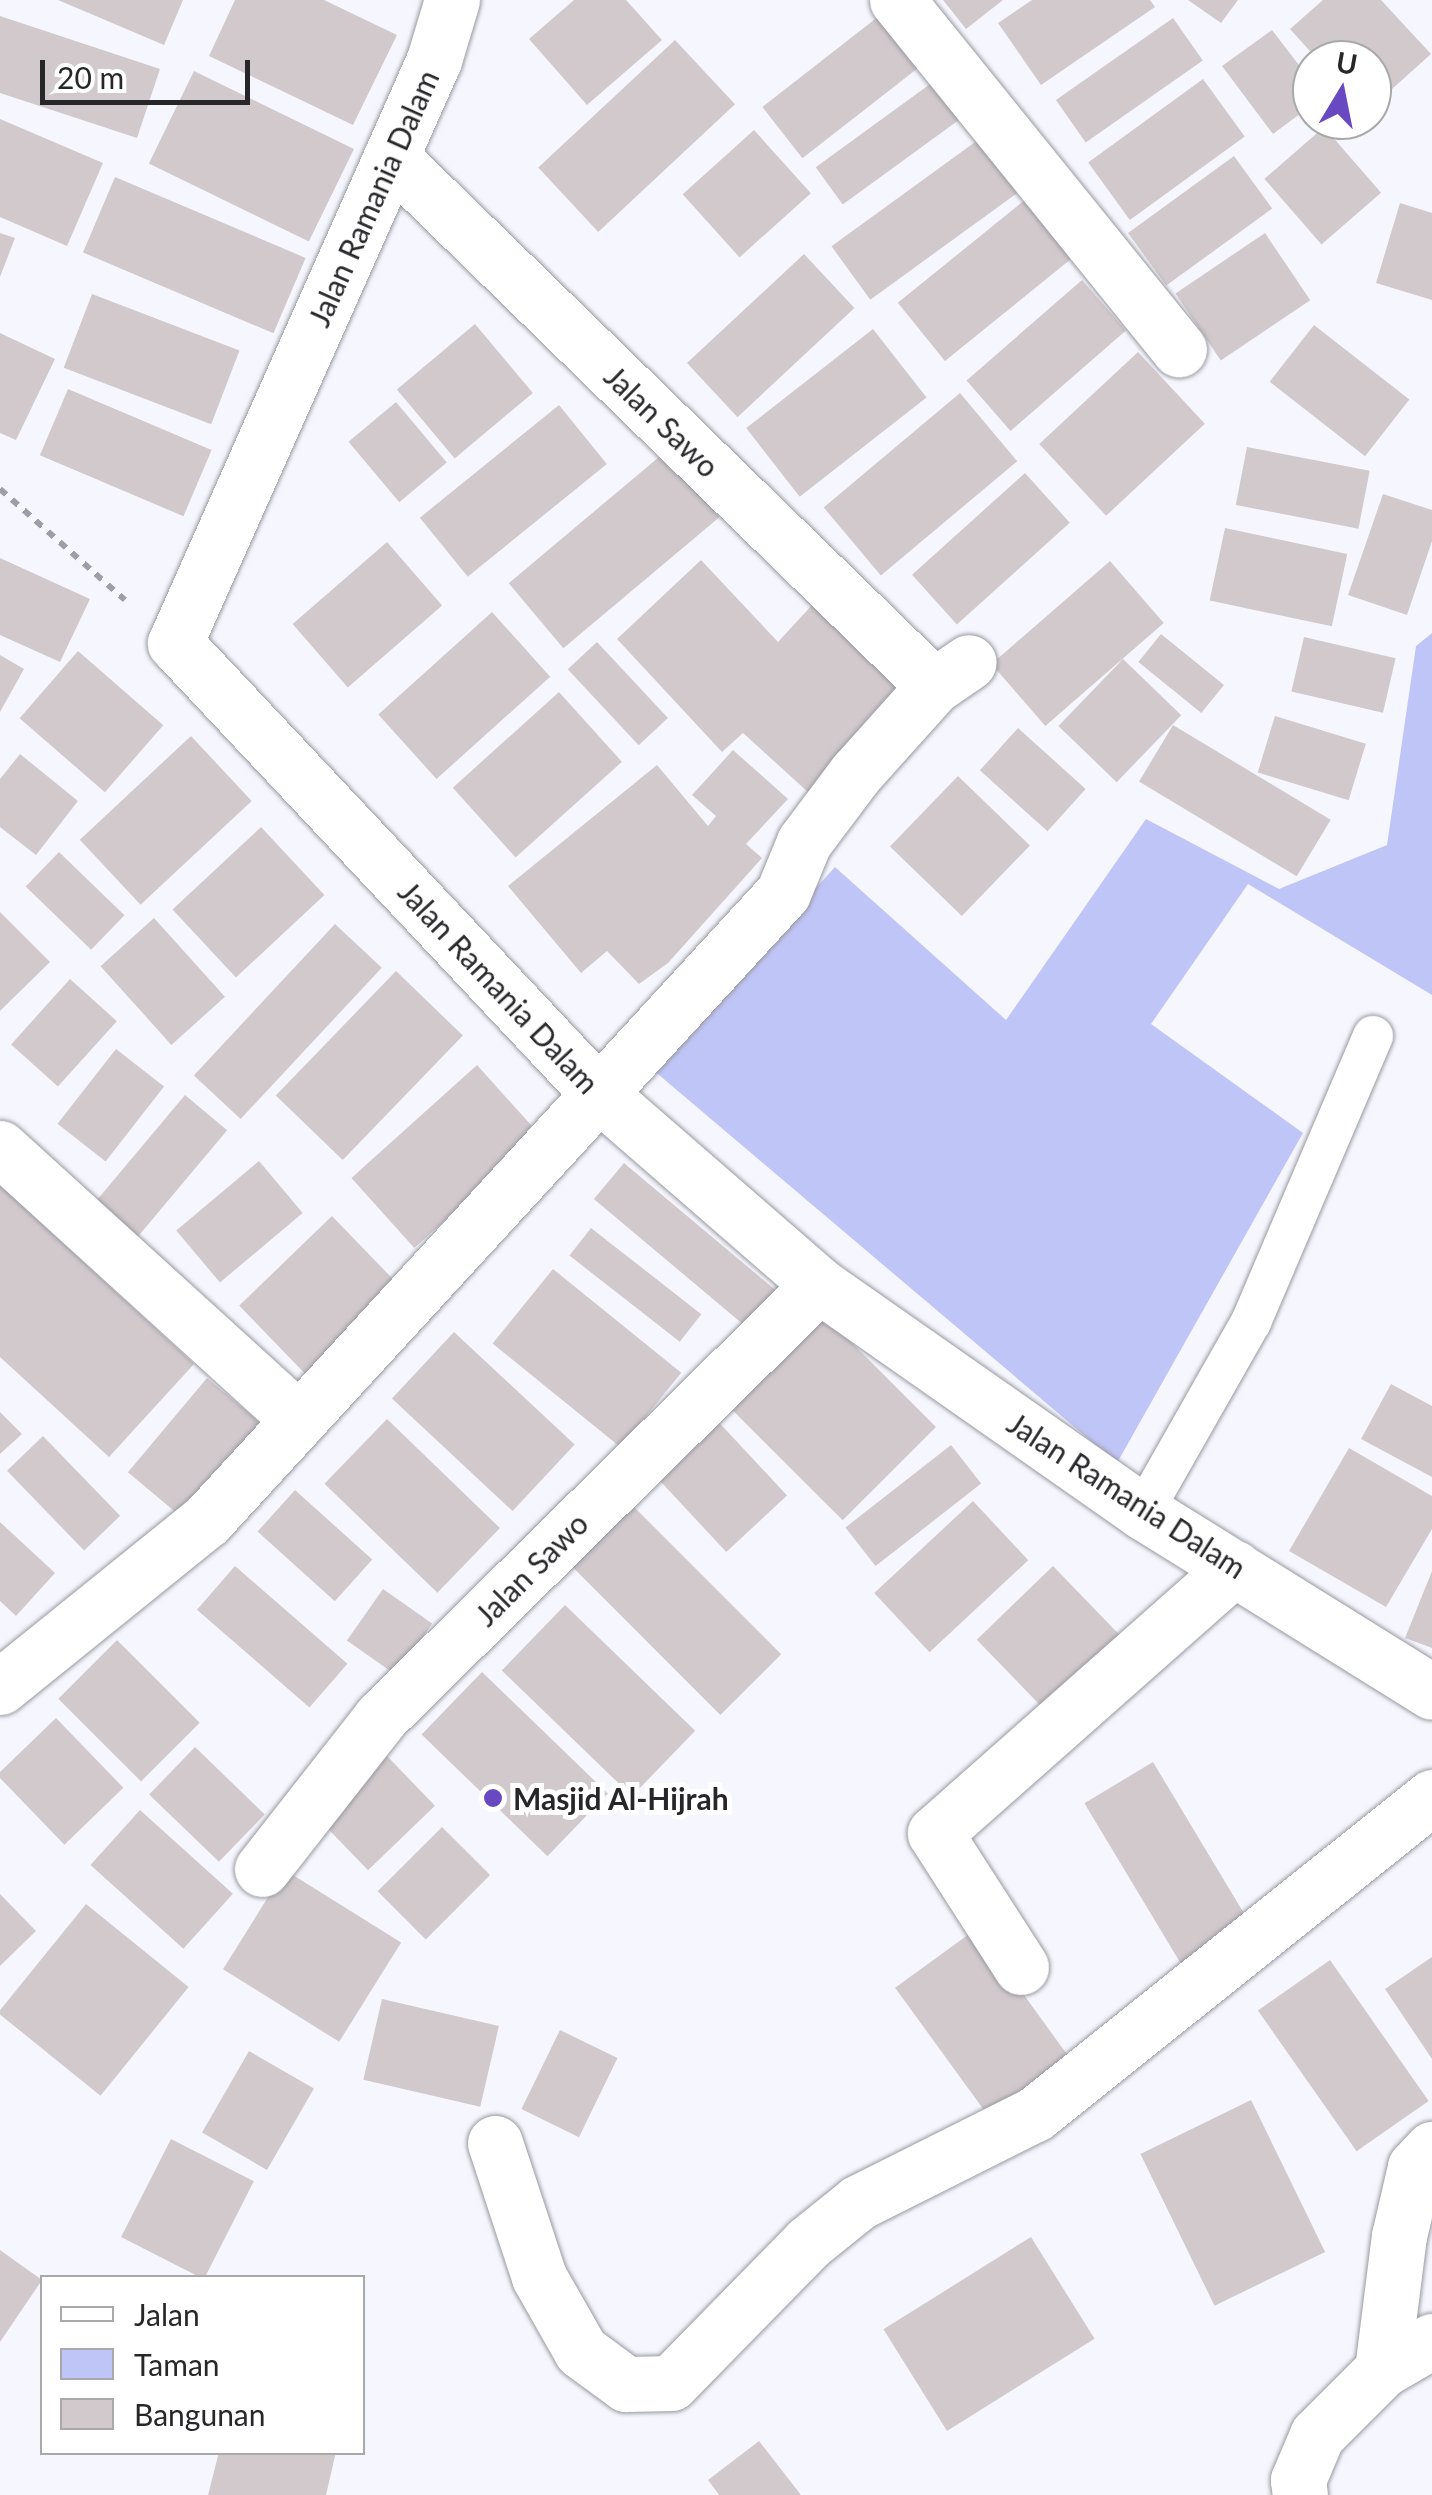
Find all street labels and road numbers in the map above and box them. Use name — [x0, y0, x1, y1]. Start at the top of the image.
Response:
street label: Jalan Ramania Dalam — [300, 64, 446, 332]
street label: Jalan Sawo — [597, 358, 727, 484]
street label: Jalan Ramania Dalam — [391, 873, 607, 1101]
street label: Jalan Ramania Dalam — [1001, 1404, 1253, 1586]
street label: Jalan Sawo — [467, 1505, 595, 1633]

